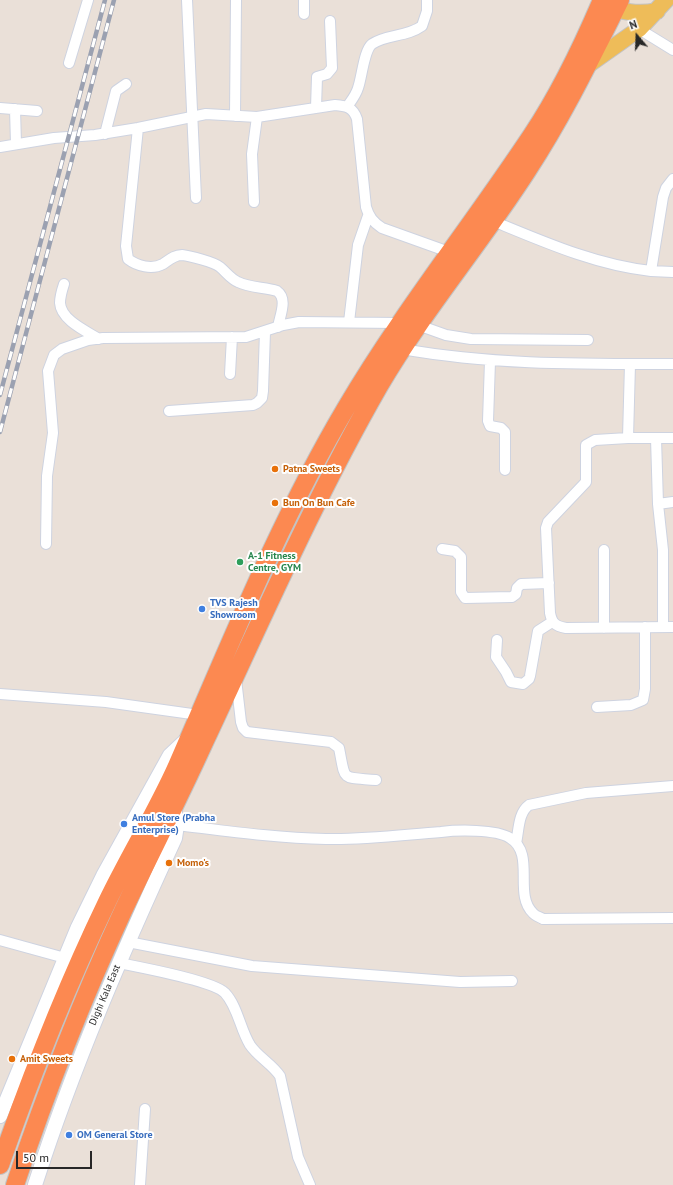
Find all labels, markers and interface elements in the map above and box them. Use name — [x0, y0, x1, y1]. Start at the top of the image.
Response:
north arrow — [617, 16, 657, 56]
text: N — [627, 17, 639, 32]
place label: Patna Sweets — [283, 463, 340, 475]
marker: Patna Sweets — [270, 464, 280, 474]
place label: Bun On Bun Cafe — [283, 497, 355, 509]
marker: Bun On Bun Cafe — [270, 498, 280, 508]
place label: A-1 Fitness Centre, GYM — [248, 550, 301, 574]
marker: A-1 Fitness Centre, GYM — [235, 557, 245, 567]
place label: TVS Rajesh Showroom — [210, 597, 258, 620]
marker: TVS Rajesh Showroom — [197, 604, 207, 614]
place label: Amul Store (Prabha Enterprise) — [132, 812, 215, 836]
marker: Amul Store (Prabha Enterprise) — [119, 819, 129, 829]
place label: Momo's — [177, 857, 209, 869]
marker: Momo's — [164, 858, 174, 868]
street label: Dighi Kala East — [87, 963, 123, 1027]
place label: Amit Sweets — [20, 1053, 73, 1065]
marker: Amit Sweets — [7, 1054, 17, 1064]
place label: OM General Store — [77, 1129, 153, 1141]
marker: OM General Store — [64, 1130, 74, 1140]
scale bar — [18, 1143, 94, 1169]
text: 50 m — [23, 1150, 49, 1165]

